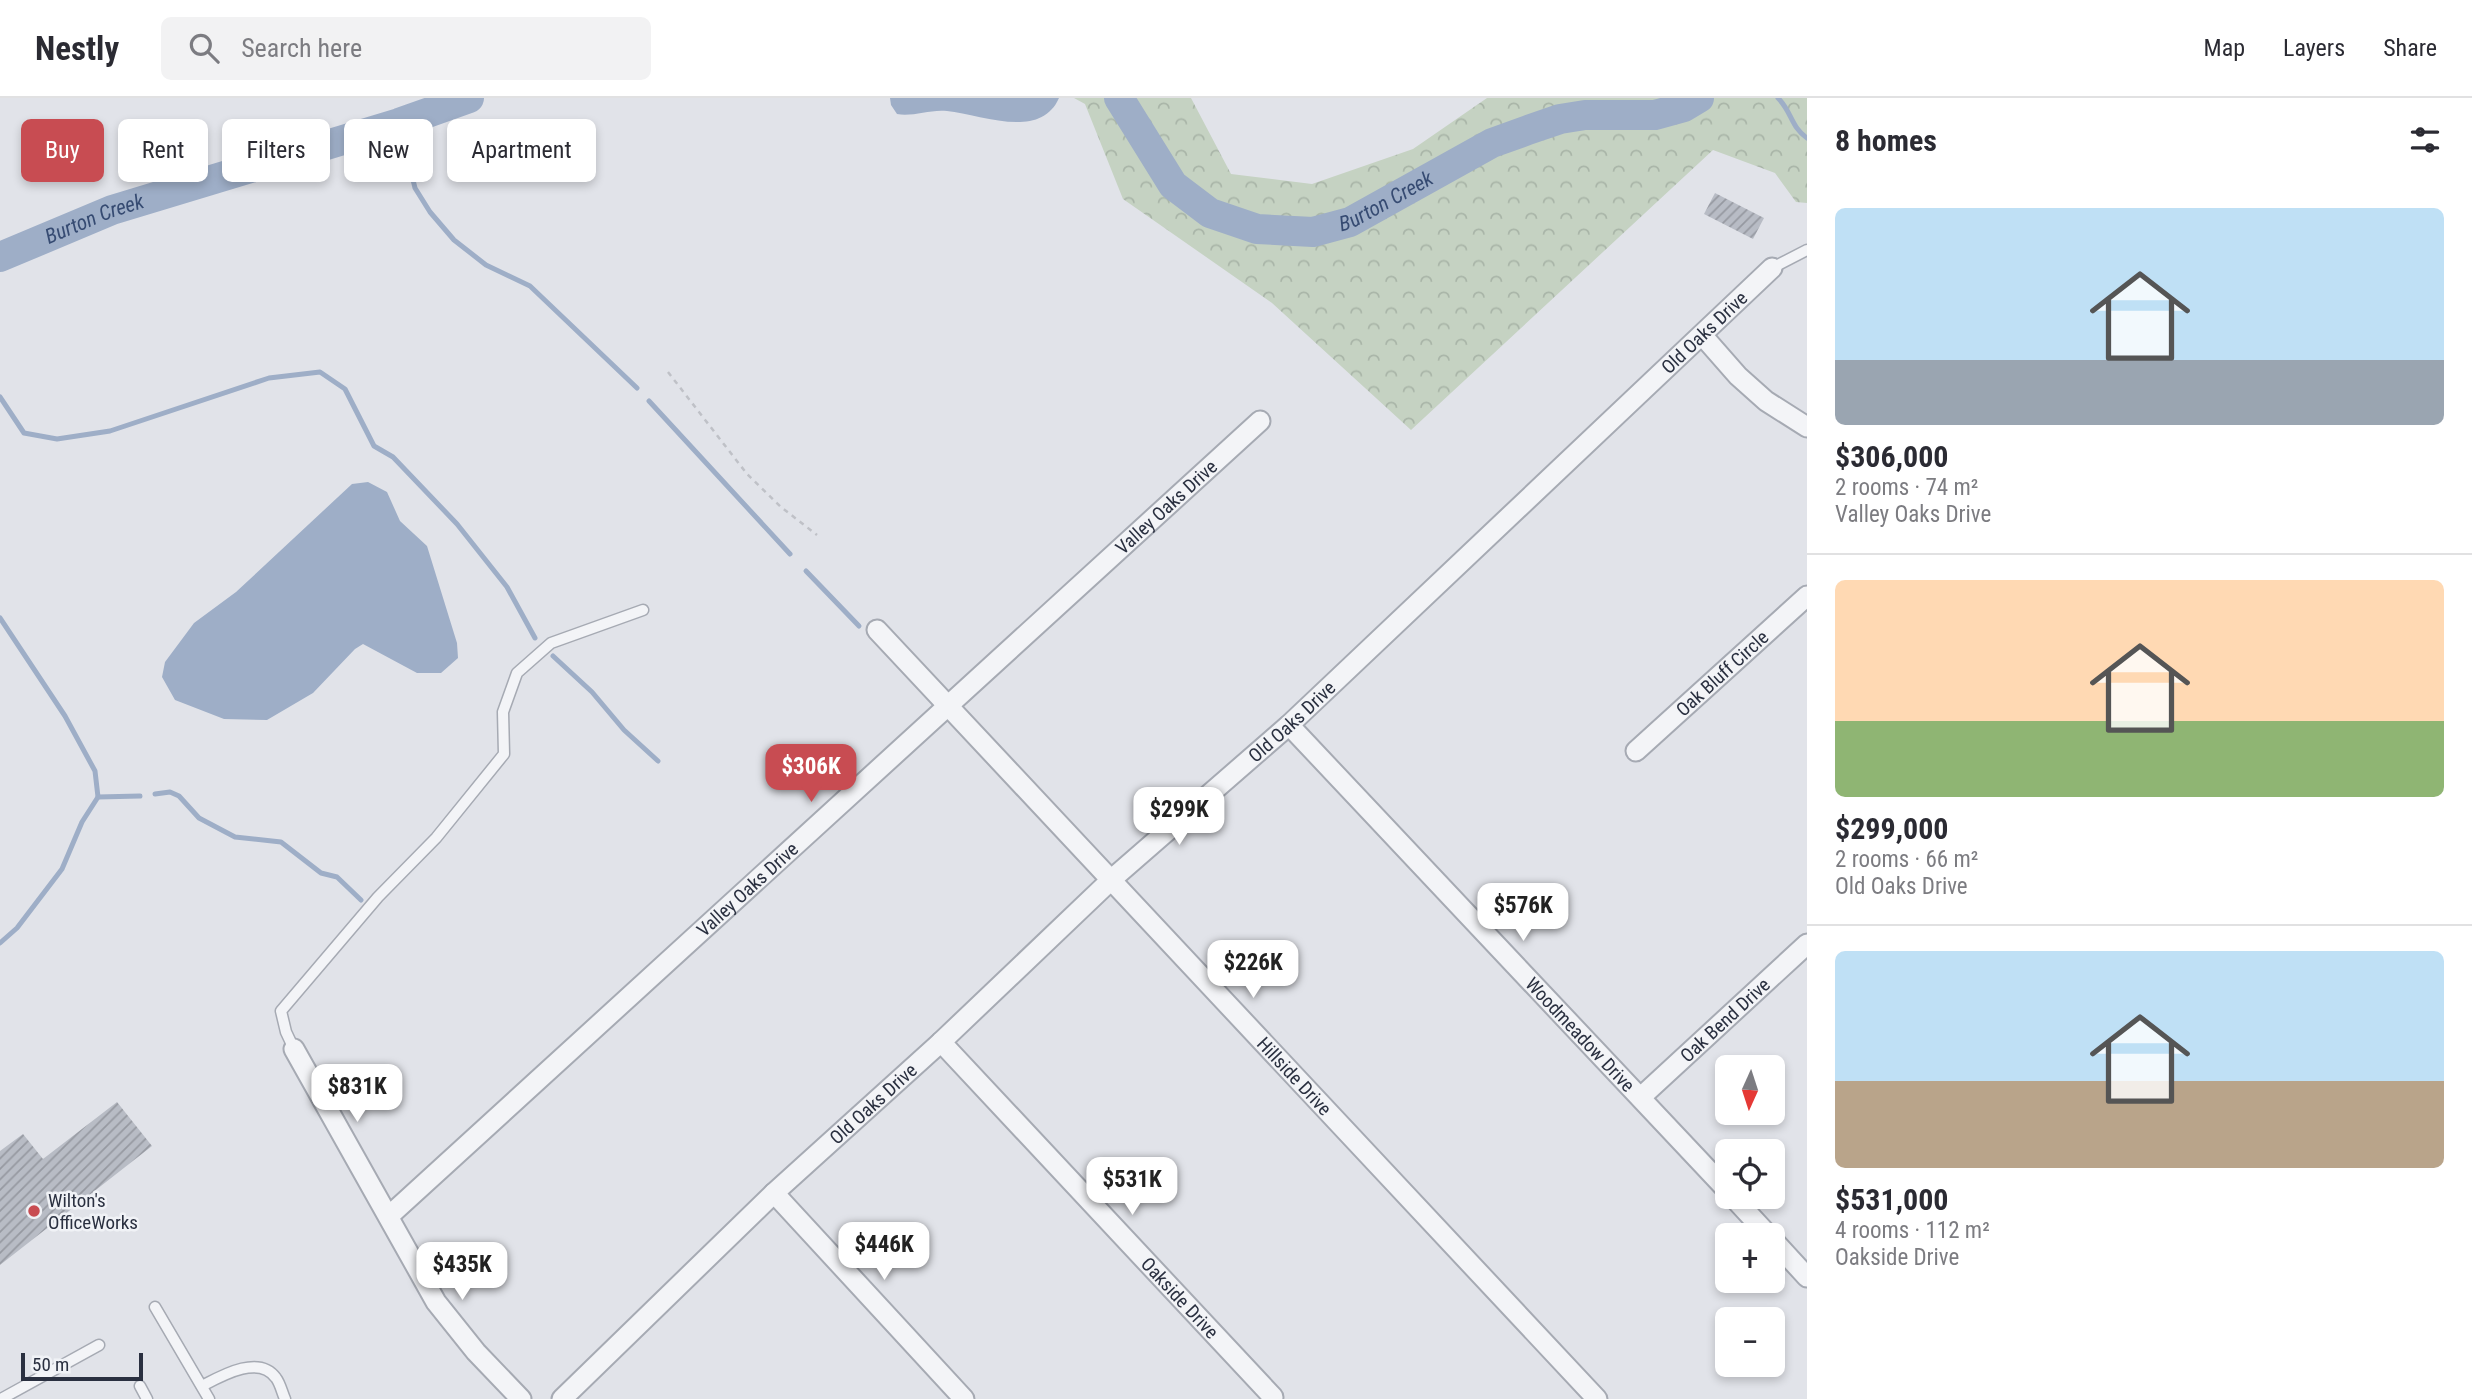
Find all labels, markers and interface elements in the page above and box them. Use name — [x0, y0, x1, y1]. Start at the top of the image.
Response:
search box — [161, 17, 651, 80]
text: Nestly — [35, 29, 119, 68]
icon: search — [185, 29, 223, 67]
text: Search here — [241, 33, 362, 63]
text: Map — [2204, 34, 2245, 62]
text: Layers — [2283, 34, 2345, 62]
text: Share — [2383, 34, 2437, 62]
chip: Buy — [21, 119, 104, 182]
chip: Rent — [118, 119, 208, 182]
chip: Filters — [222, 119, 330, 182]
chip: New — [344, 119, 433, 182]
chip: Apartment — [447, 119, 596, 182]
icon: filters — [2406, 121, 2444, 159]
text: 8 homes — [1835, 123, 1937, 158]
water label: Burton Creek — [1336, 166, 1438, 236]
water label: Burton Creek — [41, 189, 148, 249]
icon: home — [2077, 253, 2203, 379]
street label: Old Oaks Drive — [1657, 287, 1752, 379]
text: $306,000 — [1835, 439, 1948, 474]
street label: Valley Oaks Drive — [1111, 455, 1222, 559]
text: 2 rooms · 74 m² — [1835, 474, 1978, 501]
text: Valley Oaks Drive — [1835, 501, 1991, 528]
icon: home — [2077, 625, 2203, 751]
street label: Oak Bluff Circle — [1671, 626, 1773, 721]
street label: Old Oaks Drive — [1244, 676, 1340, 767]
pin: $306K — [762, 744, 860, 804]
text: $306K — [781, 753, 841, 780]
pin: $299K — [1130, 788, 1228, 847]
text: $299K — [1149, 796, 1209, 823]
text: $299,000 — [1835, 811, 1948, 846]
street label: Valley Oaks Drive — [692, 837, 803, 941]
text: 2 rooms · 66 m² — [1835, 846, 1978, 873]
text: Old Oaks Drive — [1835, 873, 1968, 900]
pin: $576K — [1474, 884, 1572, 943]
text: $576K — [1493, 892, 1553, 919]
pin: $226K — [1204, 940, 1302, 1000]
text: $226K — [1223, 949, 1283, 976]
street label: Woodmeadow Drive — [1521, 973, 1639, 1097]
street label: Oak Bend Drive — [1676, 973, 1775, 1067]
icon: home — [2077, 996, 2203, 1122]
street label: Hillside Drive — [1252, 1032, 1336, 1120]
north arrow — [1715, 1055, 1785, 1125]
map controls — [1715, 1055, 1785, 1377]
street label: Old Oaks Drive — [825, 1059, 922, 1149]
pin: $831K — [308, 1065, 406, 1124]
text: $831K — [327, 1073, 387, 1100]
button: locate — [1715, 1139, 1785, 1209]
pin: $531K — [1083, 1158, 1181, 1217]
text: $531K — [1102, 1166, 1162, 1193]
text: $531,000 — [1835, 1182, 1948, 1217]
place label: Wilton's OfficeWorks — [48, 1189, 138, 1234]
marker: Wilton's OfficeWorks — [26, 1203, 42, 1219]
text: 4 rooms · 112 m² — [1835, 1217, 1990, 1244]
pin: $446K — [835, 1222, 933, 1282]
button: + — [1715, 1223, 1785, 1293]
text: $446K — [854, 1231, 914, 1258]
pin: $435K — [413, 1242, 511, 1302]
text: Oakside Drive — [1835, 1244, 1959, 1271]
text: $435K — [432, 1251, 492, 1278]
street label: Oakside Drive — [1136, 1253, 1223, 1343]
button: − — [1715, 1307, 1785, 1377]
scale bar — [21, 1350, 144, 1382]
text: 50 m — [32, 1353, 69, 1376]

